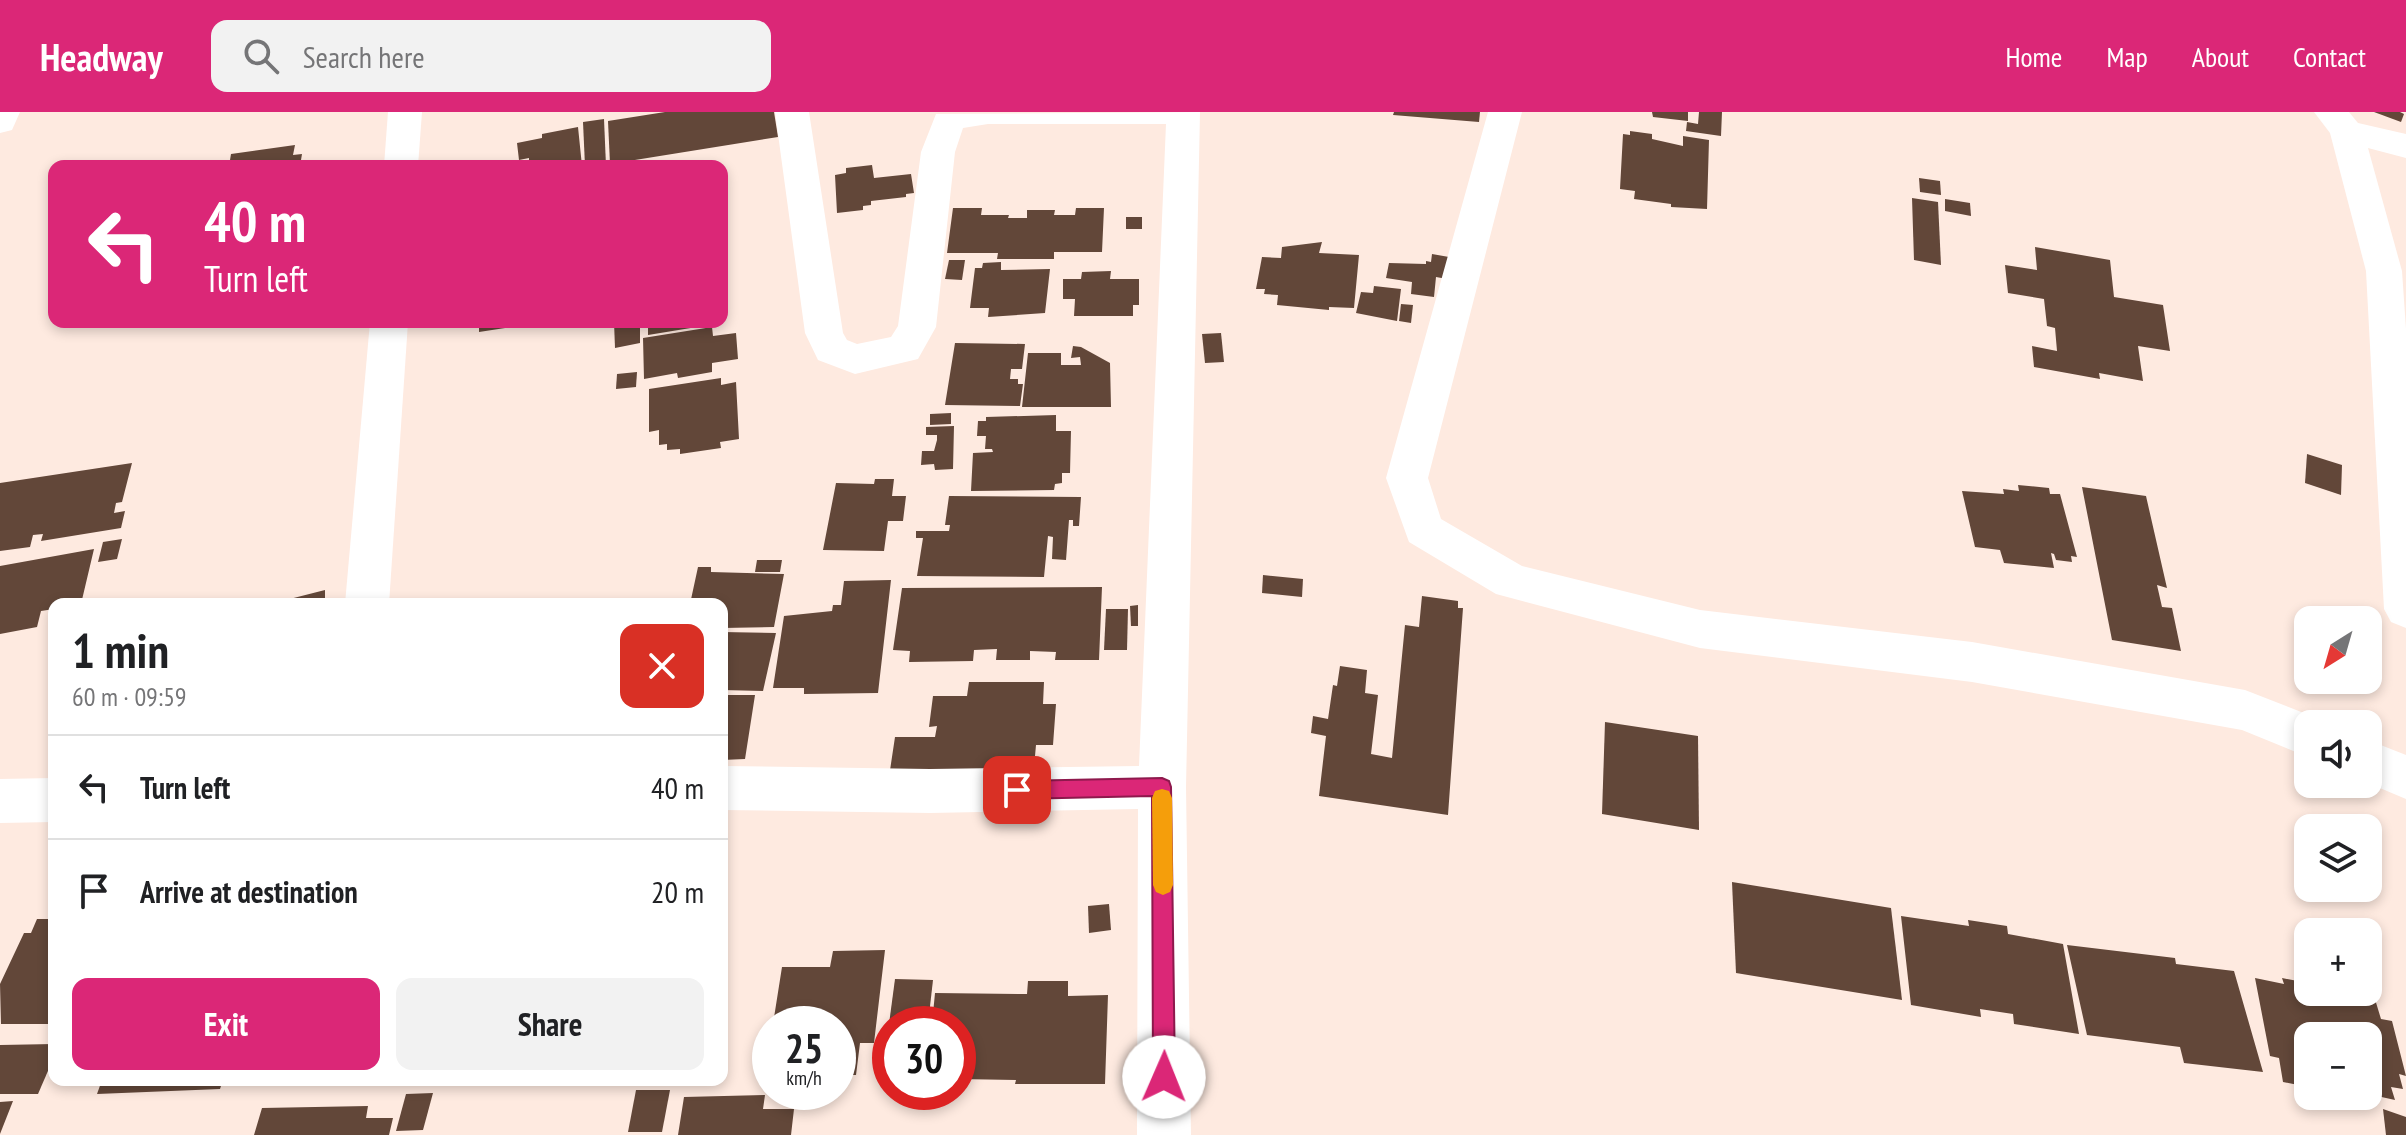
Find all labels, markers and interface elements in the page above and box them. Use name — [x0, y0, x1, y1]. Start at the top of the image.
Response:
search box — [211, 20, 771, 92]
text: Headway — [40, 32, 163, 81]
icon: search — [239, 34, 283, 78]
text: Search here — [303, 37, 425, 76]
text: Home — [2006, 38, 2062, 75]
text: Map — [2106, 38, 2148, 75]
text: About — [2192, 38, 2249, 75]
text: Contact — [2293, 38, 2366, 75]
text: 40 m — [204, 185, 306, 257]
icon: left — [72, 192, 176, 296]
text: Turn left — [204, 255, 308, 302]
north arrow — [2294, 606, 2382, 694]
map controls — [2294, 606, 2382, 1110]
text: 1 min — [72, 619, 169, 681]
button: close — [620, 624, 704, 708]
text: 60 m · 09:59 — [72, 680, 187, 713]
button: sound — [2294, 710, 2382, 798]
pin — [983, 756, 1051, 824]
icon: left — [72, 765, 116, 809]
text: Turn left — [140, 768, 230, 807]
text: 40 m — [651, 768, 704, 807]
icon: arrive — [995, 768, 1039, 812]
button: layers — [2294, 814, 2382, 902]
icon: arrive — [72, 869, 116, 913]
text: Arrive at destination — [140, 872, 358, 911]
text: 20 m — [651, 872, 704, 911]
button: + — [2294, 918, 2382, 1006]
button: Exit — [72, 978, 380, 1070]
button: Share — [396, 978, 704, 1070]
speed limit sign: 30 — [872, 1006, 976, 1110]
text: 25 — [785, 1022, 823, 1074]
button: − — [2294, 1022, 2382, 1110]
position arrow — [1122, 1035, 1206, 1119]
text: km/h — [786, 1065, 822, 1091]

